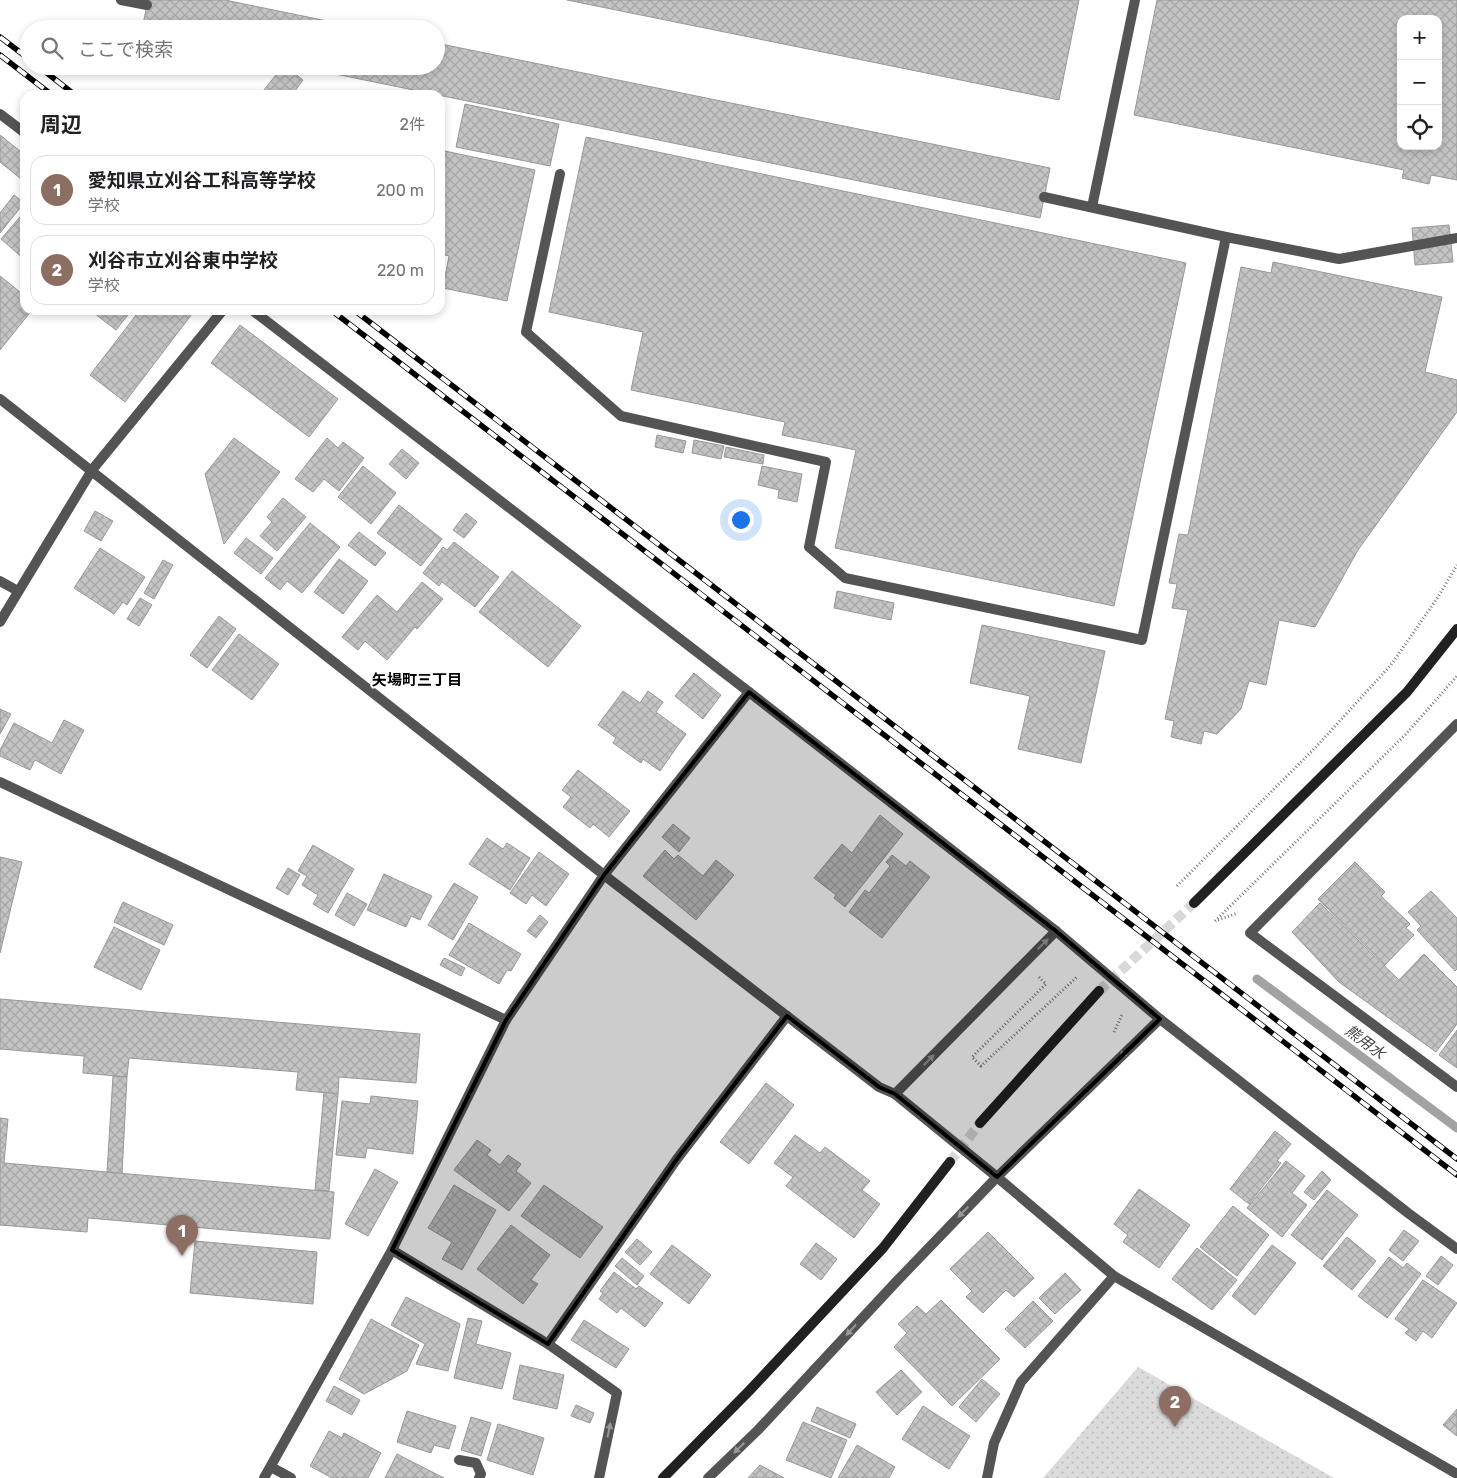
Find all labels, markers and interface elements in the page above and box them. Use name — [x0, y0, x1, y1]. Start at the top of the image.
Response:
map controls — [1397, 15, 1442, 150]
button: + — [1397, 15, 1442, 60]
search box — [20, 20, 445, 75]
icon: search — [38, 34, 66, 62]
text: ここで検索 — [78, 38, 173, 61]
button: − — [1397, 60, 1442, 105]
button: locate — [1397, 105, 1442, 150]
text: 周辺 — [40, 112, 82, 137]
text: 2件 — [400, 115, 425, 134]
text: 愛知県立刈谷工科高等学校 — [88, 169, 316, 192]
text: 1 — [53, 181, 61, 200]
text: 200 m — [376, 181, 424, 200]
text: 学校 — [88, 196, 120, 215]
text: 刈谷市立刈谷東中学校 — [88, 249, 278, 272]
text: 2 — [52, 261, 62, 280]
text: 220 m — [377, 261, 424, 280]
text: 学校 — [88, 276, 120, 295]
your location — [728, 507, 754, 533]
district label: 矢場町三丁目 — [372, 671, 462, 689]
one-way arrow — [1037, 938, 1049, 950]
water label: 熊用水 — [1342, 1021, 1390, 1064]
one-way arrow — [1120, 1046, 1132, 1058]
one-way arrow — [923, 1054, 935, 1066]
one-way arrow — [957, 1206, 969, 1218]
pin: 1 — [166, 1215, 198, 1256]
one-way arrow — [845, 1323, 857, 1335]
pin: 2 — [1159, 1386, 1191, 1427]
one-way arrow — [605, 1423, 613, 1438]
one-way arrow — [734, 1442, 746, 1454]

